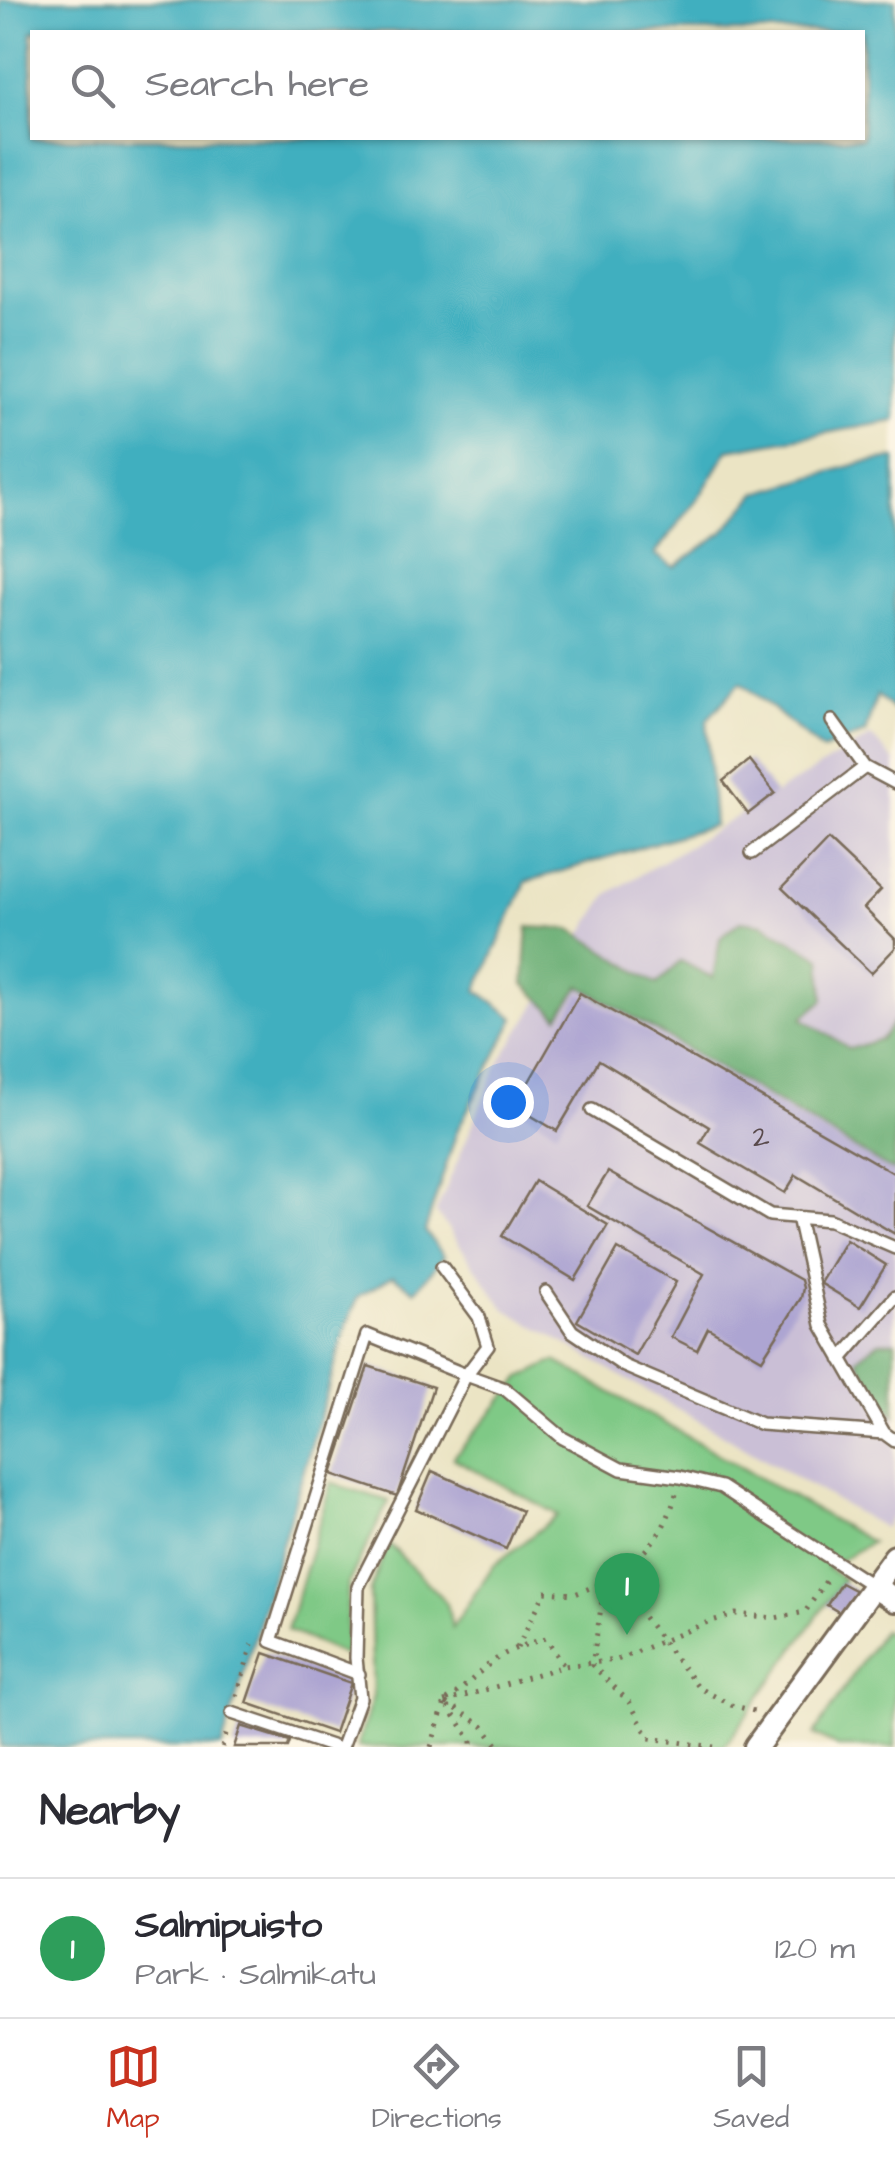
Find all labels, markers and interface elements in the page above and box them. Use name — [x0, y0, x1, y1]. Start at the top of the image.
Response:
search box — [30, 30, 865, 140]
icon: search — [65, 58, 120, 113]
text: Search here — [145, 59, 369, 111]
your location — [483, 1077, 534, 1128]
house number: 2 — [752, 1116, 770, 1158]
pin: 1 — [594, 1552, 660, 1635]
text: Nearby — [40, 1783, 180, 1841]
text: Salmipuisto — [135, 1900, 322, 1952]
text: 1 — [70, 1926, 75, 1971]
text: 120 m — [775, 1926, 855, 1971]
text: Park · Salmikatu — [135, 1952, 376, 1997]
tab: Map — [106, 2039, 161, 2138]
tab: Directions — [372, 2039, 502, 2138]
tab: Saved — [713, 2039, 789, 2138]

